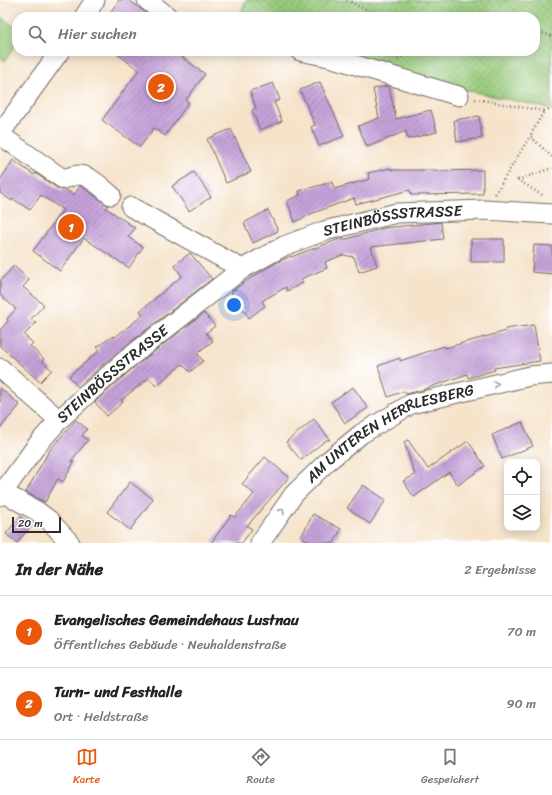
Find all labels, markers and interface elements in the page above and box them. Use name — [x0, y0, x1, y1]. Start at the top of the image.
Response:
search box — [12, 12, 540, 56]
text: Hier suchen — [58, 21, 137, 47]
icon: search — [26, 23, 48, 45]
pin: 2 — [148, 72, 174, 102]
street label: STEINBÖSSSTRASSE — [320, 198, 464, 244]
pin: 1 — [58, 212, 84, 242]
your location — [224, 295, 244, 315]
street label: STEINBÖSSSTRASSE — [50, 317, 176, 429]
street label: AM UNTEREN HERRLESBERG — [299, 377, 477, 490]
one-way arrow — [492, 380, 499, 388]
map controls — [504, 459, 540, 531]
button: locate — [504, 459, 540, 495]
button: layers — [504, 495, 540, 531]
one-way arrow — [277, 508, 285, 515]
text: 20 m — [18, 514, 43, 533]
scale bar — [12, 515, 61, 534]
text: In der Nähe — [16, 554, 103, 584]
text: 2 Ergebnisse — [464, 558, 536, 581]
text: Evangelisches Gemeindehaus Lustnau — [54, 607, 299, 633]
text: 1 — [26, 620, 32, 643]
text: 70 m — [507, 620, 536, 643]
text: Öffentliches Gebäude · Neuhaldenstraße — [54, 633, 286, 656]
text: Turn- und Festhalle — [54, 679, 182, 705]
text: 2 — [25, 692, 33, 715]
text: 90 m — [506, 692, 536, 715]
text: Ort · Heldstraße — [54, 705, 148, 728]
tab: Karte — [73, 746, 100, 789]
tab: Route — [246, 746, 275, 789]
tab: Gespeichert — [421, 746, 479, 789]

